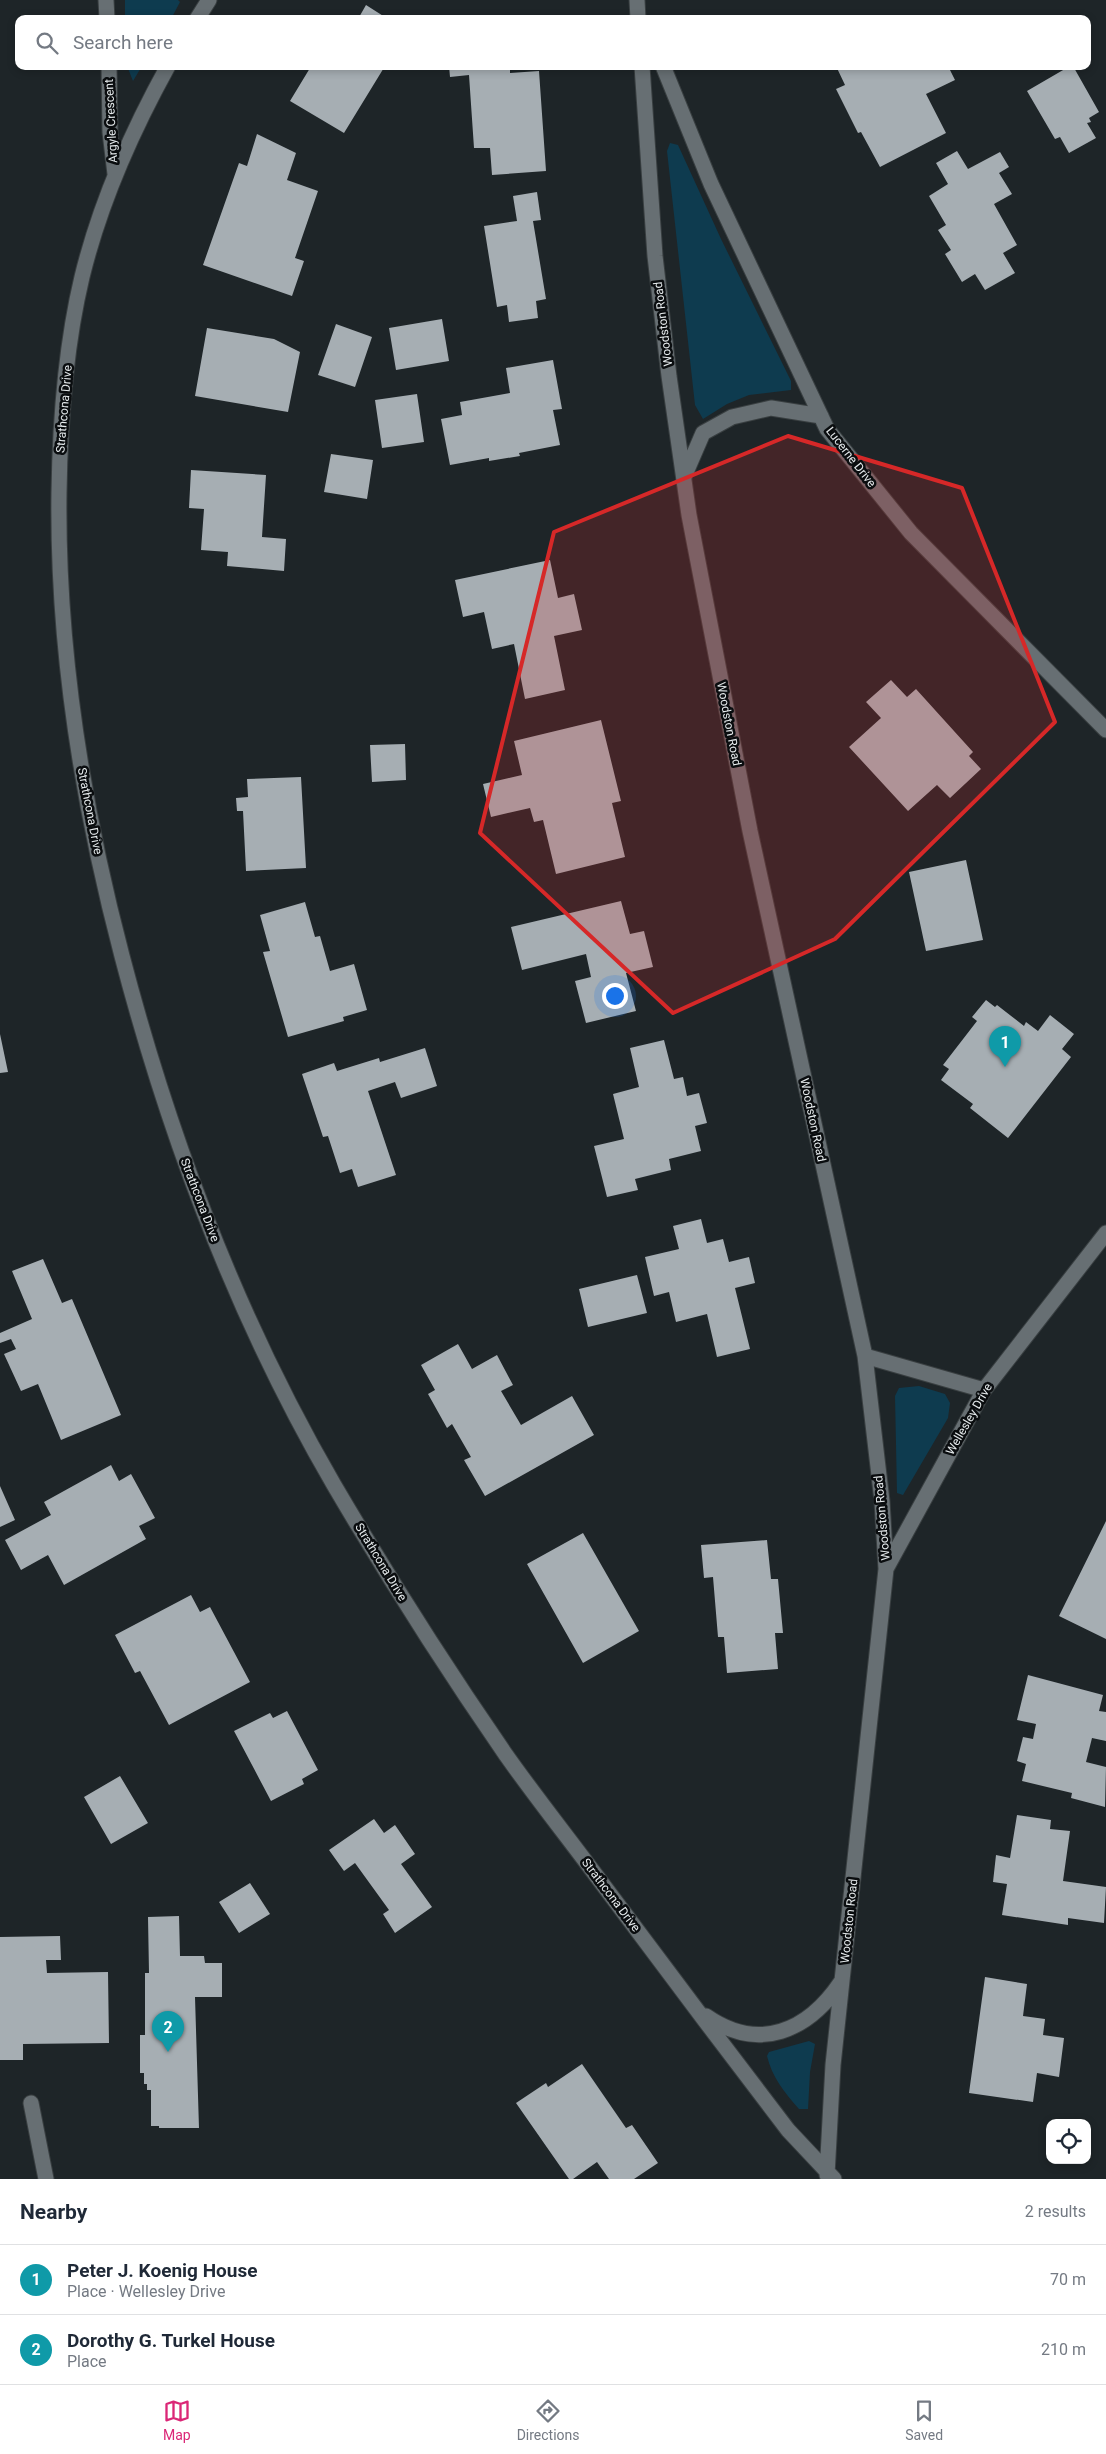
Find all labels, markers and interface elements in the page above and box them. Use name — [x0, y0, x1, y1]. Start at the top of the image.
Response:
search box — [15, 15, 1091, 70]
icon: search — [33, 29, 61, 57]
text: Search here — [73, 31, 173, 54]
street label: Argyle Crescent — [102, 79, 120, 163]
street label: Woodston Road — [651, 281, 675, 367]
street label: Strathcona Drive — [53, 364, 75, 454]
street label: Lucerne Drive — [823, 424, 879, 490]
street label: Woodston Road — [714, 681, 744, 767]
street label: Strathcona Drive — [75, 766, 105, 856]
your location — [602, 983, 628, 1009]
pin: 1 — [989, 1026, 1021, 1067]
street label: Woodston Road — [797, 1077, 829, 1163]
street label: Strathcona Drive — [178, 1156, 222, 1244]
street label: Wellesley Drive — [943, 1381, 995, 1457]
street label: Woodston Road — [871, 1475, 893, 1561]
street label: Strathcona Drive — [352, 1521, 410, 1603]
street label: Strathcona Drive — [579, 1856, 643, 1934]
street label: Woodston Road — [838, 1878, 860, 1964]
pin: 2 — [152, 2011, 184, 2052]
map controls — [1046, 2119, 1091, 2164]
button: locate — [1046, 2119, 1091, 2164]
text: Nearby — [20, 2200, 87, 2224]
text: 2 results — [1025, 2202, 1086, 2221]
text: Peter J. Koenig House — [67, 2259, 257, 2282]
text: 1 — [31, 2270, 41, 2289]
text: 70 m — [1050, 2270, 1086, 2289]
text: Place · Wellesley Drive — [67, 2282, 225, 2301]
text: Dorothy G. Turkel House — [67, 2329, 275, 2352]
text: 2 — [31, 2340, 41, 2359]
text: 210 m — [1041, 2340, 1086, 2359]
text: Place — [67, 2352, 107, 2371]
tab: Map — [163, 2397, 191, 2443]
tab: Directions — [517, 2397, 580, 2443]
tab: Saved — [905, 2397, 943, 2443]

